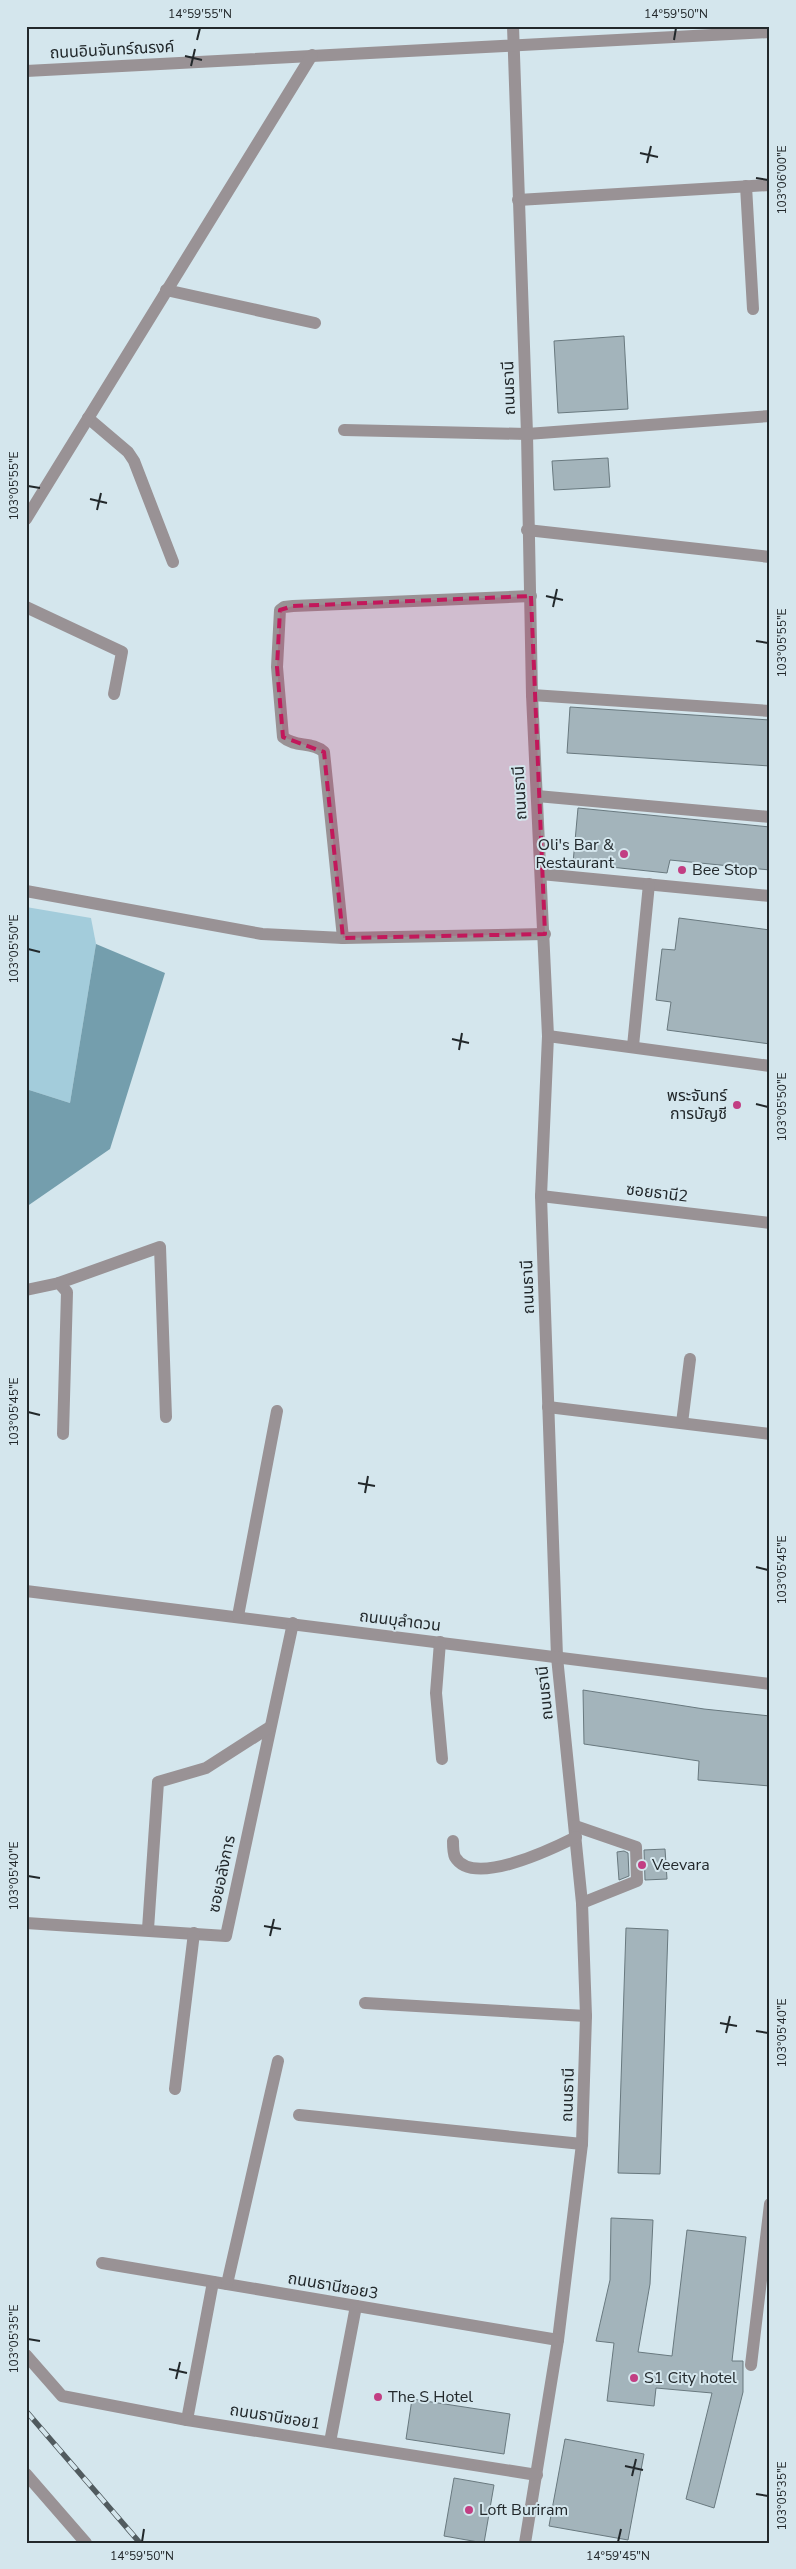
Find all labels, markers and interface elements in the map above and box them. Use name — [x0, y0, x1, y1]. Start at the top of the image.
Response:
text: 14°59'55"N — [168, 6, 232, 22]
text: 14°59'50"N — [644, 6, 708, 22]
street label: ถนนอินจันทร์ณรงค์ — [49, 36, 175, 64]
text: 103°06'00"E — [774, 145, 790, 215]
street label: ถนนธานี — [497, 360, 521, 416]
text: 103°05'55"E — [6, 451, 22, 521]
text: 103°05'55"E — [774, 608, 790, 678]
street label: ถนนธานี — [508, 765, 532, 821]
place label: Oli's Bar & Restaurant — [535, 834, 614, 874]
marker: Oli's Bar & Restaurant — [618, 848, 630, 860]
place label: Bee Stop — [692, 859, 758, 881]
marker: Bee Stop — [676, 864, 688, 876]
text: 103°05'50"E — [6, 914, 22, 984]
text: 103°05'50"E — [774, 1072, 790, 1142]
place label: พระจันทร์ การบัญชี — [667, 1085, 728, 1125]
marker: พระจันทร์ การบัญชี — [731, 1099, 743, 1111]
street label: ซอยธานี2 — [625, 1178, 689, 1208]
street label: ถนนธานี — [516, 1259, 540, 1315]
text: 103°05'45"E — [6, 1377, 22, 1447]
text: 103°05'45"E — [774, 1535, 790, 1605]
street label: ถนนบุลำดวน — [358, 1605, 442, 1637]
street label: ถนนธานี — [531, 1665, 559, 1721]
street label: ซอยอลังการ — [203, 1833, 241, 1915]
text: 103°05'40"E — [6, 1841, 22, 1911]
place label: Veevara — [651, 1854, 710, 1876]
marker: Veevara — [636, 1859, 648, 1871]
text: 103°05'40"E — [774, 1998, 790, 2068]
street label: ถนนธานี — [556, 2067, 580, 2123]
street label: ถนนธานีซอย3 — [286, 2267, 380, 2305]
text: 103°05'35"E — [6, 2304, 22, 2374]
place label: S1 City hotel — [644, 2367, 737, 2389]
marker: S1 City hotel — [628, 2372, 640, 2384]
place label: The S Hotel — [388, 2386, 473, 2408]
marker: The S Hotel — [372, 2391, 384, 2403]
street label: ถนนธานีซอย1 — [228, 2399, 322, 2435]
text: 103°05'35"E — [774, 2461, 790, 2531]
place label: Loft Buriram — [479, 2499, 568, 2521]
marker: Loft Buriram — [463, 2504, 475, 2516]
text: 14°59'50"N — [110, 2548, 174, 2564]
text: 14°59'45"N — [586, 2548, 650, 2564]

